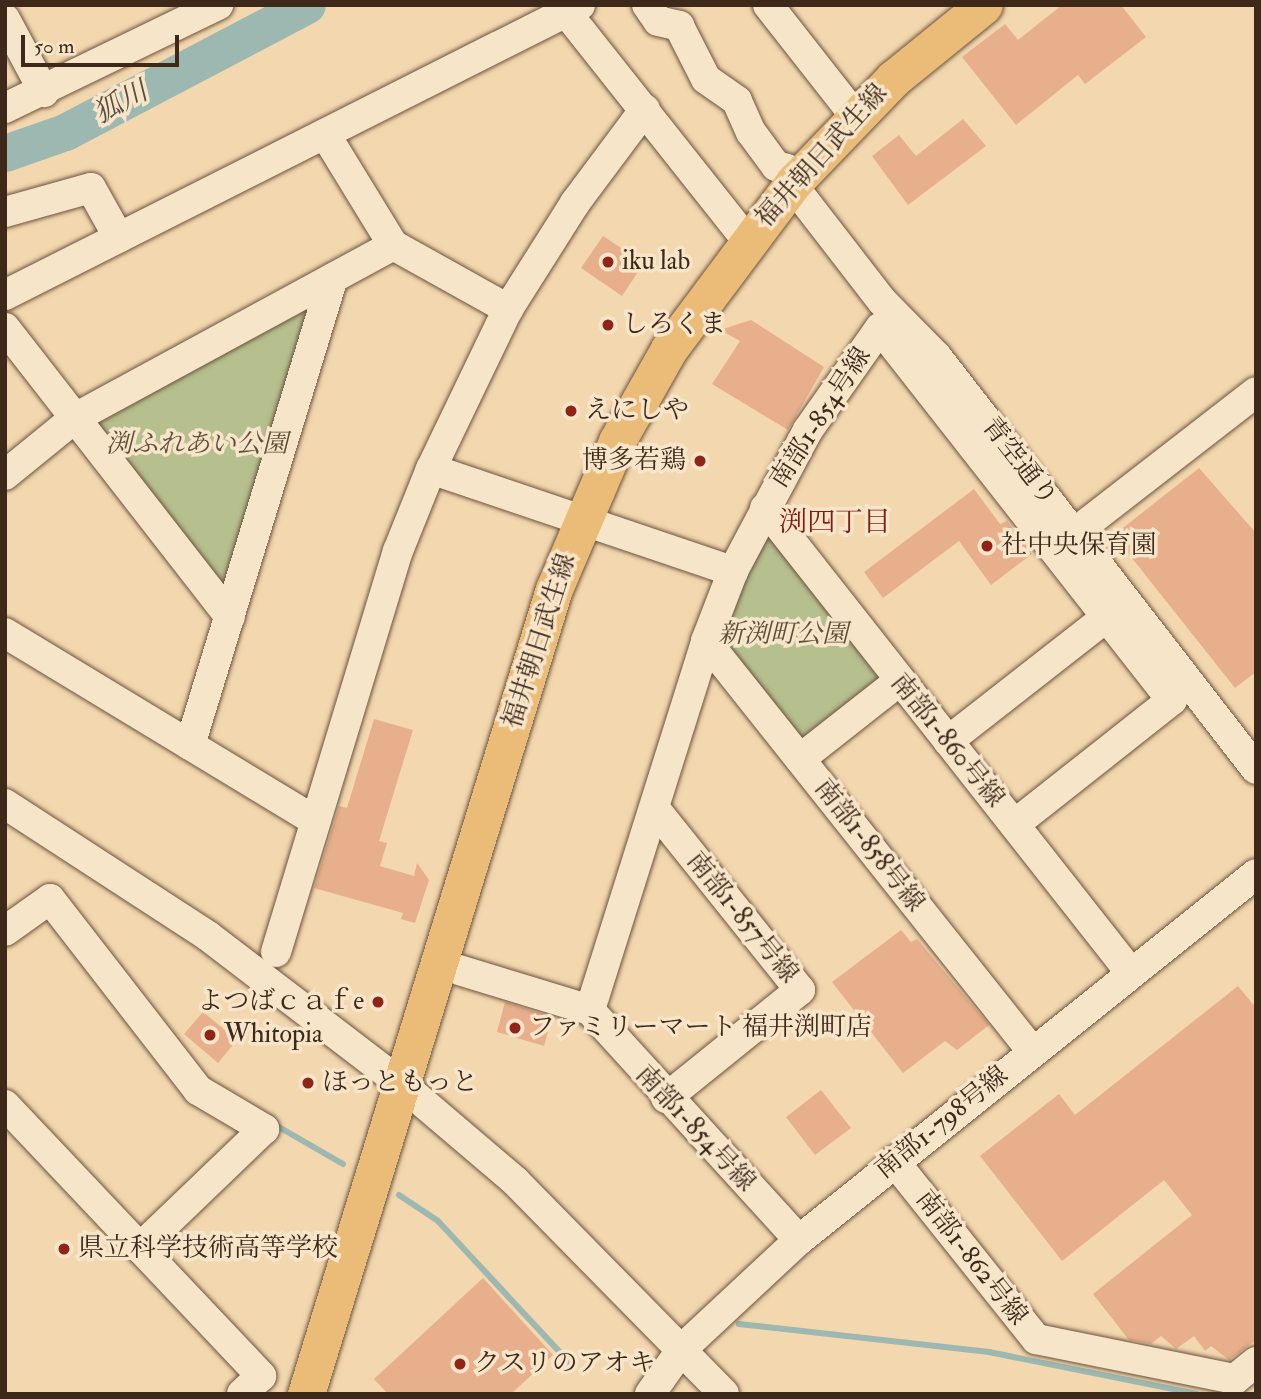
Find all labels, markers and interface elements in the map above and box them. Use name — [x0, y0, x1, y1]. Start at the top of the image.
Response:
scale bar — [24, 21, 182, 65]
text: 50 m — [34, 33, 75, 60]
water label: 狐川 — [88, 75, 154, 131]
street label: 福井朝日武生線 — [750, 78, 894, 234]
place label: iku lab — [622, 246, 690, 278]
marker: iku lab — [600, 254, 616, 270]
place label: しろくま — [622, 309, 726, 341]
marker: しろくま — [600, 317, 616, 333]
street label: 南部1-854号線 — [764, 342, 878, 494]
place label: えにしや — [585, 395, 689, 427]
marker: えにしや — [563, 403, 579, 419]
street label: 青空通り — [975, 411, 1063, 513]
park label: 渕ふれあい公園 — [106, 429, 288, 461]
place label: 博多若鶏 — [582, 445, 686, 477]
marker: 博多若鶏 — [692, 453, 708, 469]
district label: 渕四丁目 — [779, 506, 891, 540]
place label: 社中央保育園 — [1001, 530, 1157, 562]
marker: 社中央保育園 — [979, 538, 995, 554]
street label: 福井朝日武生線 — [497, 550, 583, 732]
park label: 新渕町公園 — [718, 619, 848, 651]
street label: 南部1-860号線 — [884, 668, 1010, 814]
street label: 南部1-858号線 — [807, 773, 931, 919]
street label: 南部1-857号線 — [680, 846, 804, 990]
place label: よつばｃａｆe — [197, 986, 364, 1018]
marker: よつばｃａｆe — [370, 994, 386, 1010]
place label: ファミリーマート 福井渕町店 — [529, 1012, 872, 1044]
place label: Whitopia — [224, 1019, 323, 1051]
marker: ファミリーマート 福井渕町店 — [507, 1020, 523, 1036]
marker: Whitopia — [202, 1027, 218, 1043]
street label: 南部1-854号線 — [629, 1059, 761, 1199]
street label: 南部1-798号線 — [869, 1060, 1015, 1186]
place label: ほっともっと — [322, 1067, 478, 1099]
marker: ほっともっと — [300, 1075, 316, 1091]
street label: 南部1-862号線 — [909, 1184, 1033, 1332]
place label: 県立科学技術高等学校 — [78, 1233, 338, 1265]
marker: 県立科学技術高等学校 — [56, 1241, 72, 1257]
place label: クスリのアオキ — [474, 1348, 656, 1380]
marker: クスリのアオキ — [452, 1356, 468, 1372]

